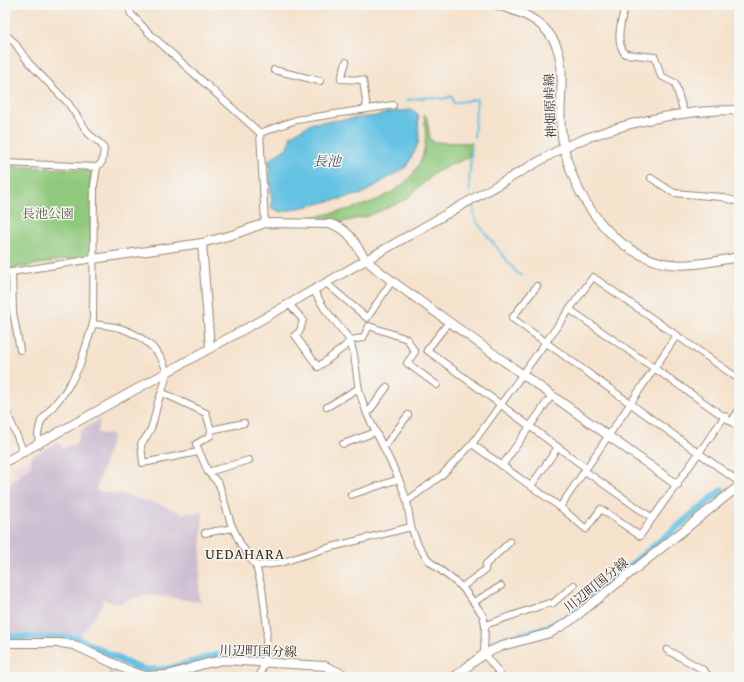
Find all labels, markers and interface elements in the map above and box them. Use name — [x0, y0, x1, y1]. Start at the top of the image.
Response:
street label: 神畑原峠線 — [539, 73, 561, 139]
water label: 長池 — [313, 151, 343, 171]
park label: 長池公園 — [22, 204, 74, 223]
district label: UEDAHARA — [205, 543, 285, 564]
street label: 川辺町国分線 — [560, 553, 632, 617]
street label: 川辺町国分線 — [219, 641, 297, 661]

